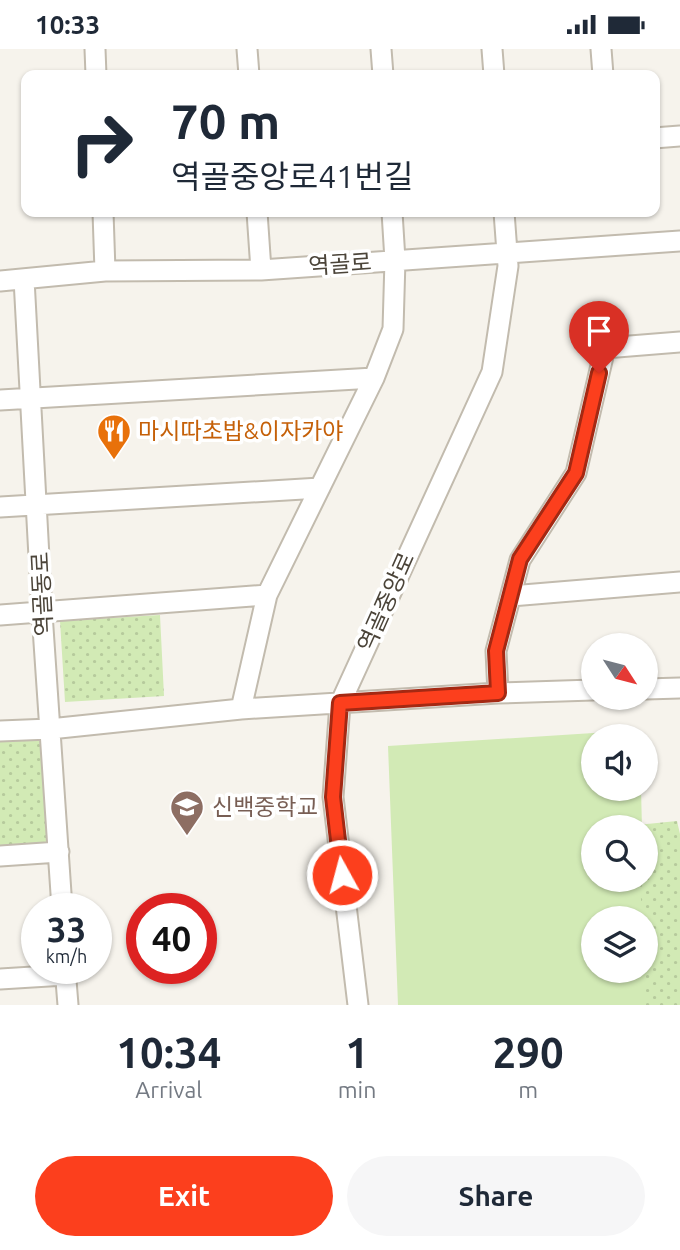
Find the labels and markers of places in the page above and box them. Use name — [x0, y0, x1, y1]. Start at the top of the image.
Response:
pin — [569, 301, 629, 373]
restaurant icon: 마시따초밥&이자카야 — [95, 412, 133, 461]
place label: 마시따초밥&이자카야 — [138, 418, 343, 443]
school or university icon: 신백중학교 — [168, 788, 206, 837]
place label: 신백중학교 — [212, 794, 318, 819]

